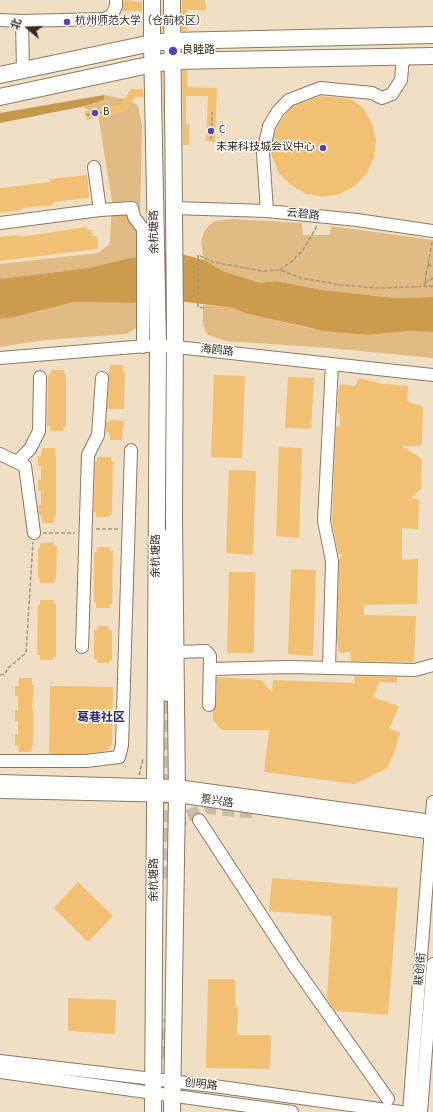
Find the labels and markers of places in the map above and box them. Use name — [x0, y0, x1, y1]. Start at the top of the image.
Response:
place label: 杭州师范大学（仓前校区） — [75, 15, 207, 29]
marker: 杭州师范大学（仓前校区） — [62, 17, 72, 27]
place label: 良睦路 — [182, 44, 215, 58]
marker: 良睦路 — [167, 45, 179, 57]
place label: B — [103, 106, 109, 120]
marker: B — [90, 108, 100, 118]
place label: C — [219, 124, 225, 138]
marker: C — [206, 126, 216, 136]
place label: 未来科技城会议中心 — [216, 141, 315, 155]
marker: 未来科技城会议中心 — [318, 143, 328, 153]

